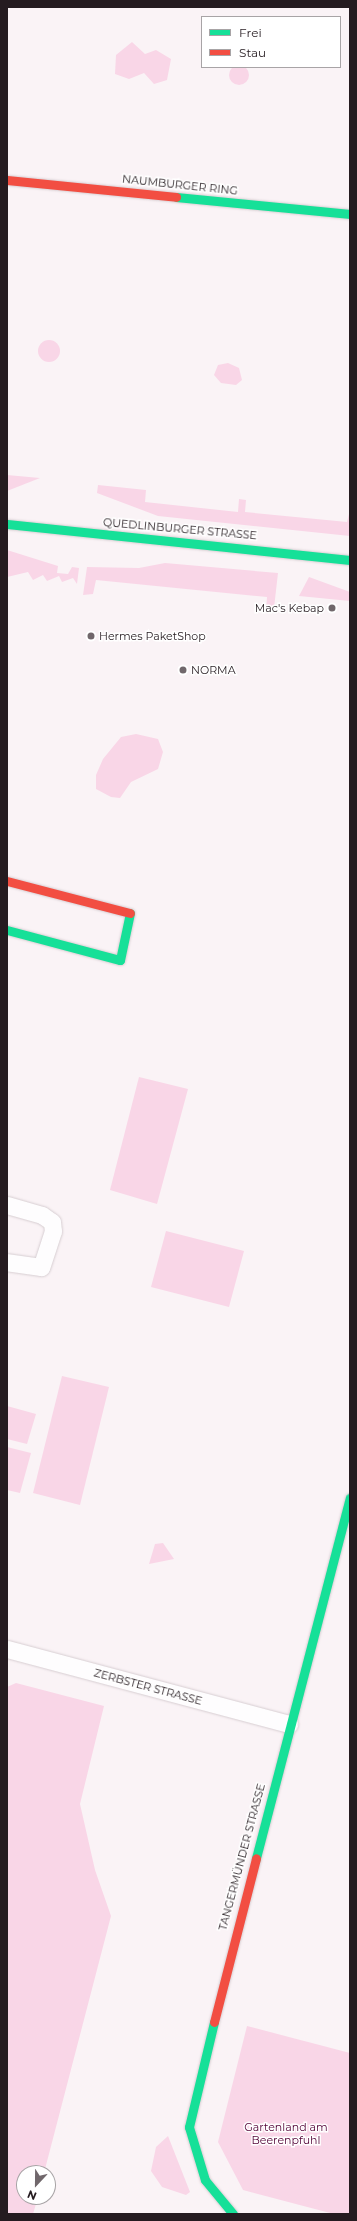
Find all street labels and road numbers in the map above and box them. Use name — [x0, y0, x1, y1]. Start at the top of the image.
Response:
street label: NAUMBURGER RING — [121, 172, 239, 198]
street label: QUEDLINBURGER STRASSE — [102, 516, 258, 542]
street label: ZERBSTER STRASSE — [92, 1666, 204, 1708]
street label: TANGERMÜNDER STRASSE — [216, 1782, 268, 1932]

